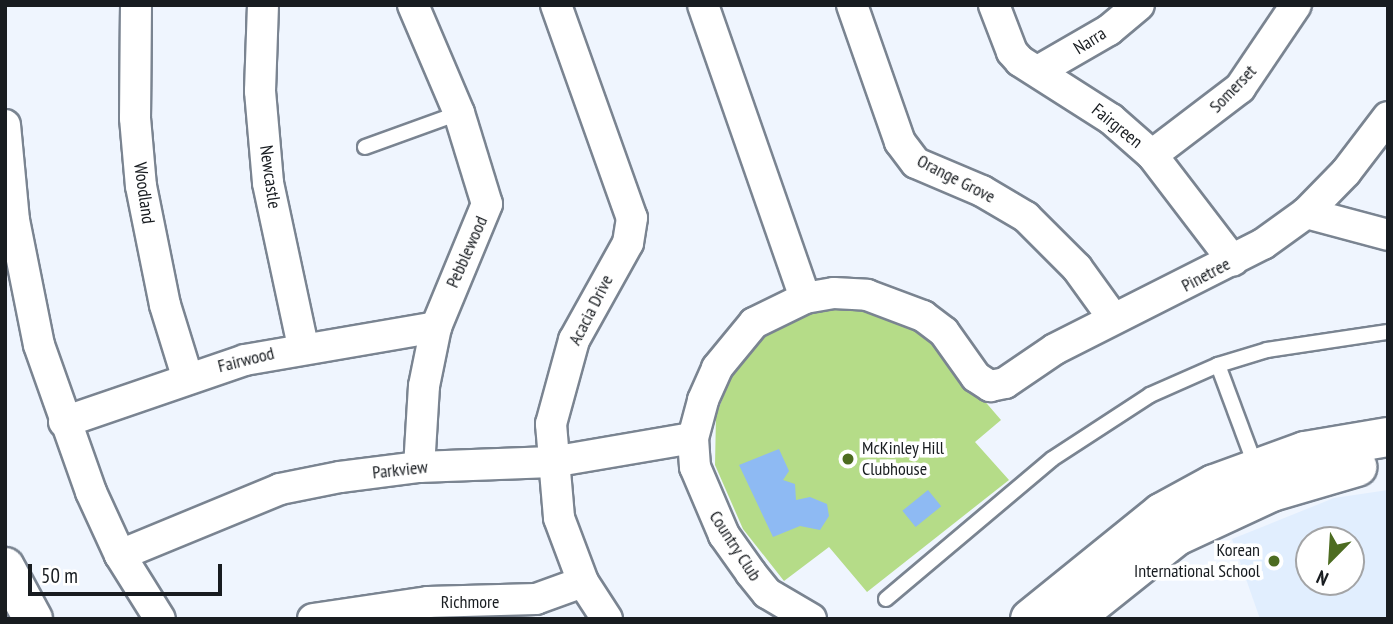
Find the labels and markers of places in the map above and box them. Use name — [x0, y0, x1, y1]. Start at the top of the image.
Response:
place label: McKinley Hill Clubhouse — [862, 438, 944, 480]
marker: McKinley Hill Clubhouse — [840, 451, 856, 467]
place label: Korean International School — [1134, 540, 1260, 582]
marker: Korean International School — [1266, 553, 1282, 569]

